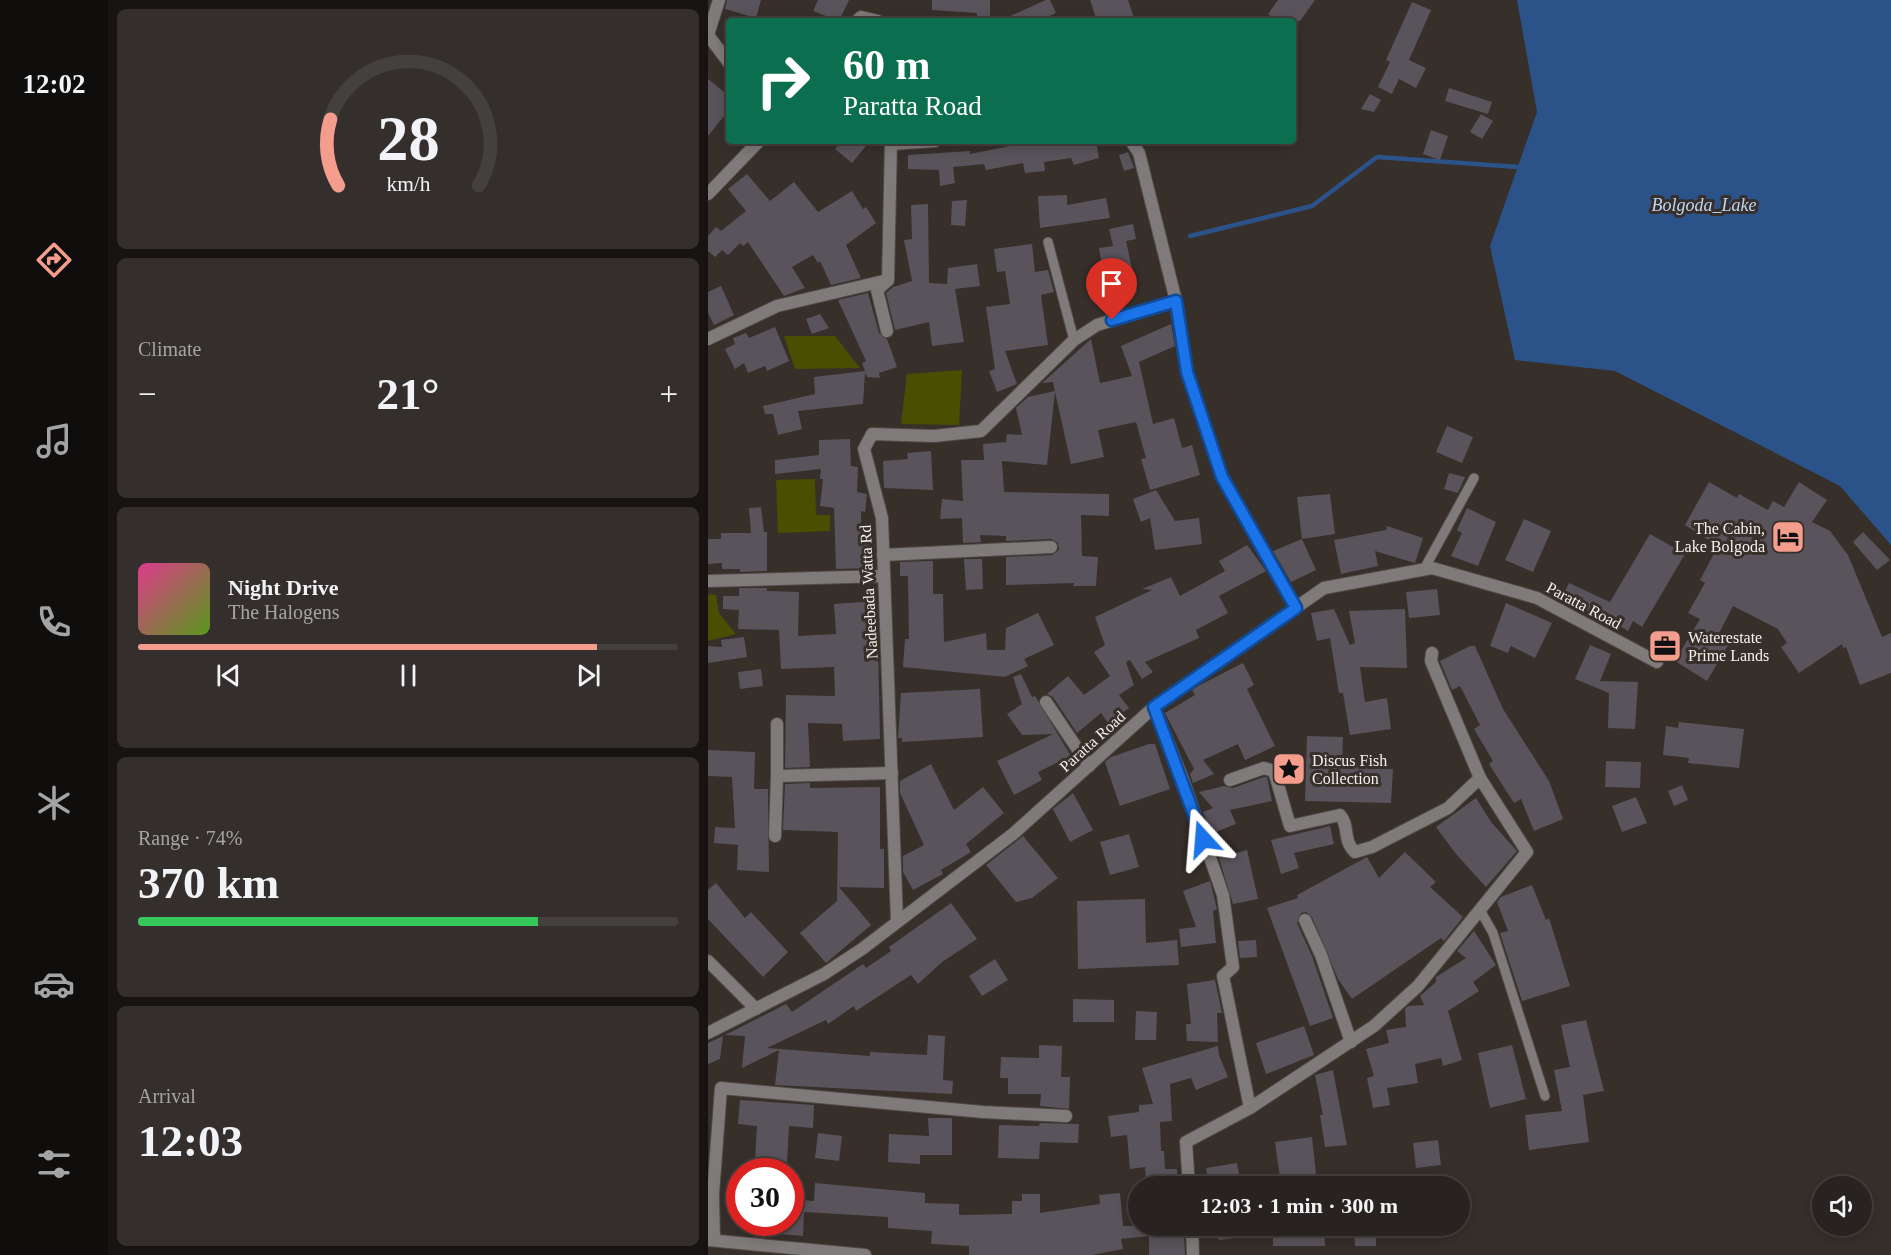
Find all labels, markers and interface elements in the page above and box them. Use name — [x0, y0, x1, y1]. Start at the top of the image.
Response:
icon: right — [744, 42, 822, 120]
text: 60 m — [843, 42, 931, 88]
text: 12:02 — [23, 69, 86, 99]
text: Paratta Road — [843, 91, 982, 121]
text: 28 — [377, 104, 439, 173]
text: km/h — [386, 172, 430, 196]
water label: Bolgoda_Lake — [1652, 195, 1757, 215]
icon: directions — [33, 239, 75, 281]
pin — [1086, 258, 1137, 320]
icon: arrive — [1095, 267, 1128, 300]
text: Climate — [138, 338, 201, 360]
text: 21° — [377, 369, 440, 419]
text: − — [138, 376, 157, 412]
text: + — [659, 376, 678, 412]
icon: music — [33, 420, 75, 462]
hotel icon: The Cabin, Lake Bolgoda — [1770, 519, 1806, 555]
place label: The Cabin, Lake Bolgoda — [1675, 520, 1765, 556]
street label: Nadeebada Watta Rd — [856, 524, 881, 660]
text: Night Drive — [228, 575, 339, 600]
street label: Paratta Road — [1543, 579, 1624, 632]
icon: phone — [33, 601, 75, 643]
text: The Halogens — [228, 601, 340, 623]
office icon: Waterestate Prime Lands — [1647, 628, 1683, 664]
place label: Waterestate Prime Lands — [1688, 629, 1769, 664]
icon: previous — [212, 659, 245, 692]
icon: pause — [392, 659, 425, 692]
icon: next — [572, 659, 605, 692]
street label: Paratta Road — [1056, 708, 1129, 775]
place icon: Discus Fish Collection — [1271, 751, 1307, 787]
place label: Discus Fish Collection — [1312, 752, 1387, 787]
icon: climate — [33, 782, 75, 824]
position arrow — [1171, 807, 1235, 871]
text: Range · 74% — [138, 827, 242, 849]
text: 370 km — [138, 858, 279, 908]
icon: car — [33, 963, 75, 1005]
text: Arrival — [138, 1085, 196, 1107]
text: 12:03 — [138, 1116, 243, 1166]
icon: filters — [33, 1143, 75, 1185]
speed limit sign: 30 — [726, 1158, 804, 1236]
map controls — [1812, 1176, 1872, 1236]
button: sound — [1812, 1176, 1872, 1236]
text: 12:03 · 1 min · 300 m — [1200, 1193, 1398, 1218]

